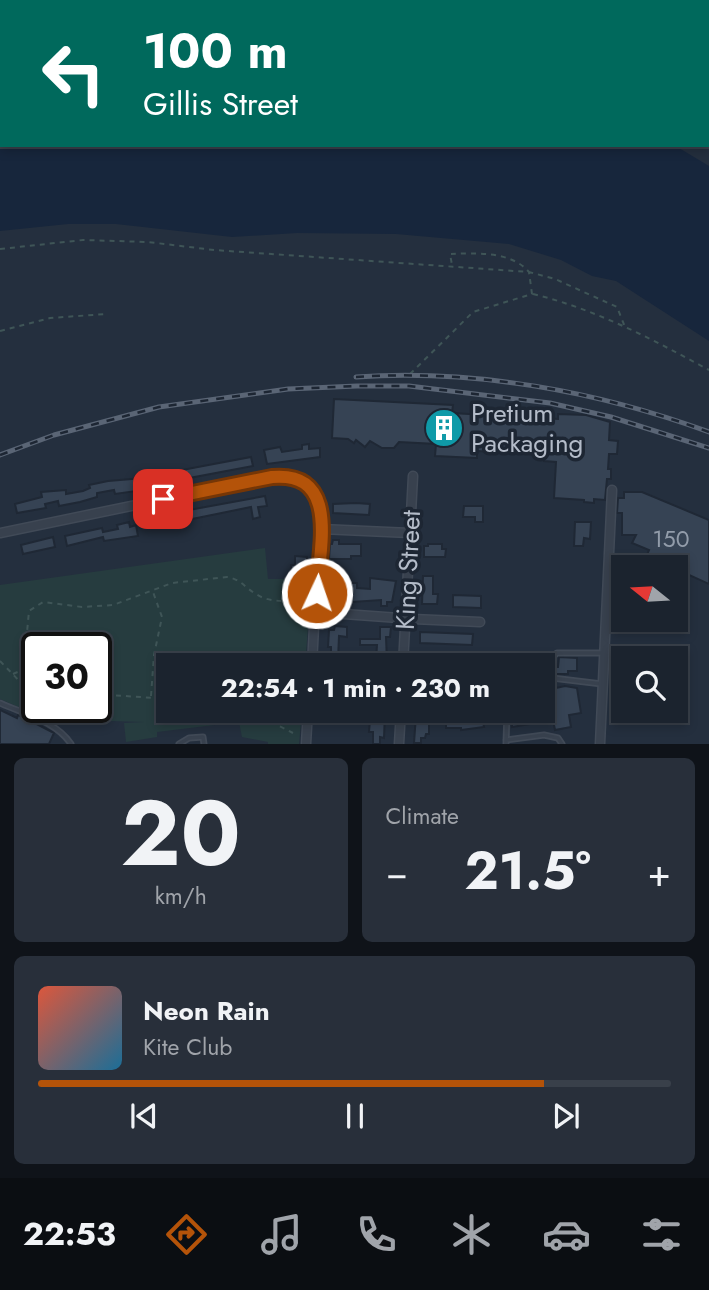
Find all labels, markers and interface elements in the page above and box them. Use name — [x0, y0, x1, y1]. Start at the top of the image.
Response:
text: 100 m — [143, 16, 288, 86]
icon: left — [28, 28, 119, 119]
text: Gillis Street — [143, 81, 298, 127]
place label: Pretium Packaging — [471, 394, 583, 462]
building icon: Pretium Packaging — [423, 407, 465, 449]
pin — [133, 469, 193, 529]
icon: arrive — [144, 480, 182, 518]
street label: King Street — [386, 508, 430, 631]
house number: 150 — [652, 522, 690, 556]
north arrow — [611, 555, 688, 632]
map controls — [611, 555, 688, 723]
position arrow — [280, 556, 354, 630]
speed limit sign: 30 — [21, 632, 112, 723]
button: search — [611, 646, 688, 723]
text: 22:54 · 1 min · 230 m — [221, 669, 490, 707]
text: 20 — [121, 768, 241, 899]
text: Climate — [386, 799, 459, 833]
text: 21.5° — [465, 833, 591, 909]
text: − — [386, 845, 408, 900]
text: + — [648, 845, 671, 900]
text: km/h — [155, 879, 207, 913]
text: Neon Rain — [143, 992, 270, 1030]
text: Kite Club — [143, 1030, 232, 1064]
icon: previous — [125, 1097, 163, 1135]
icon: pause — [336, 1097, 374, 1135]
icon: next — [547, 1097, 585, 1135]
icon: directions — [162, 1210, 211, 1259]
icon: music — [257, 1210, 306, 1259]
icon: phone — [352, 1210, 401, 1259]
icon: climate — [447, 1210, 496, 1259]
icon: car — [542, 1210, 591, 1259]
icon: filters — [637, 1210, 686, 1259]
text: 22:53 — [23, 1211, 116, 1257]

